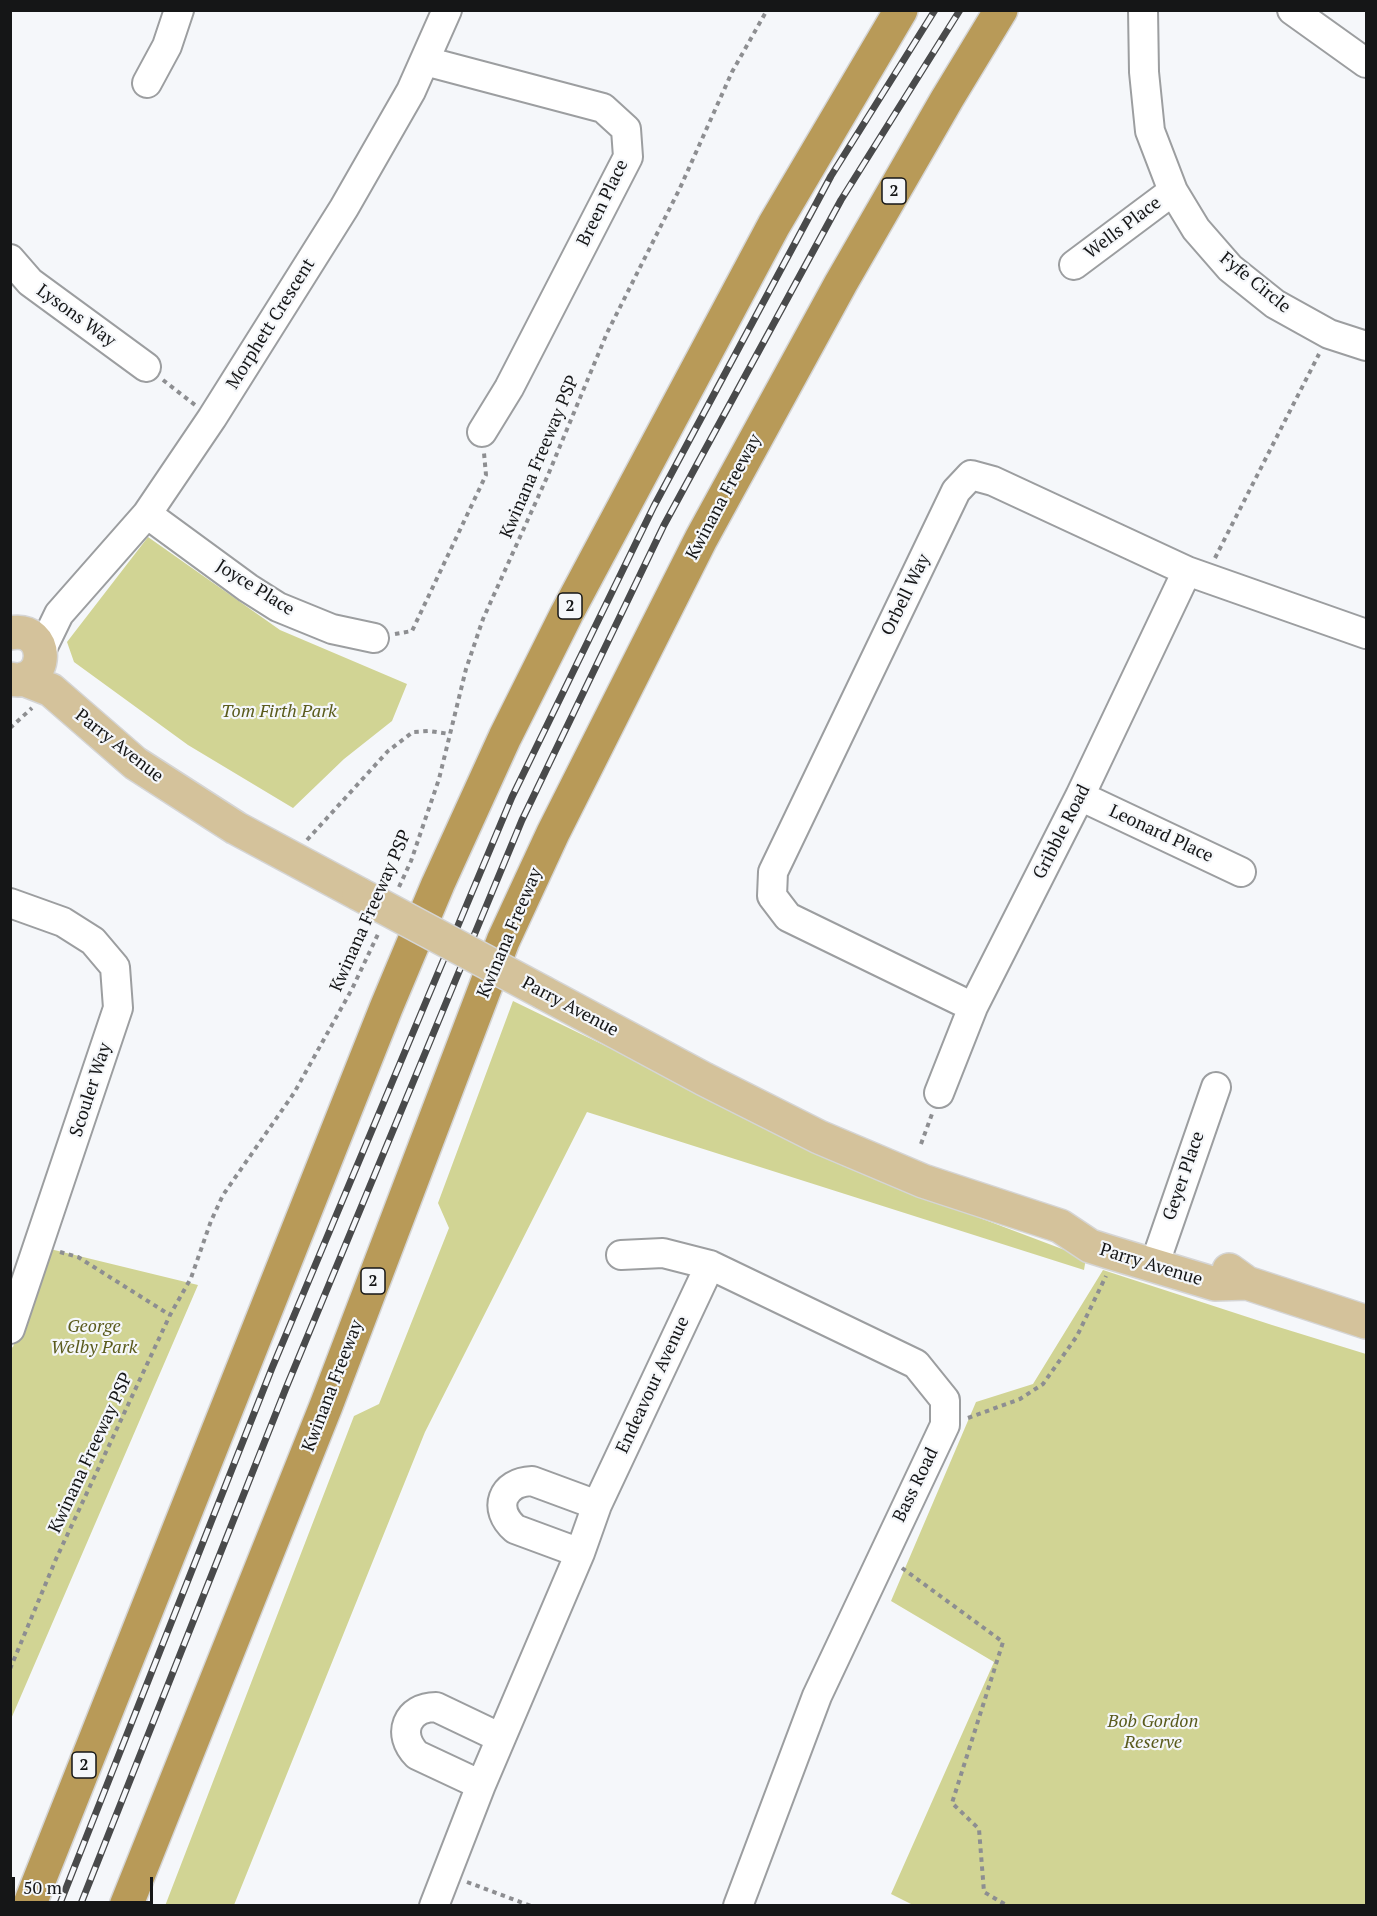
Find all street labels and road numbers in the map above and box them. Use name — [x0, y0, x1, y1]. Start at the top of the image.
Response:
street label: Breen Place — [573, 156, 633, 250]
road number: 2 — [882, 178, 906, 204]
street label: Wells Place — [1081, 192, 1165, 264]
street label: Fyfe Circle — [1215, 248, 1295, 318]
street label: Morphett Crescent — [222, 255, 320, 393]
street label: Lysons Way — [32, 280, 120, 352]
street label: Kwinana Freeway PSP — [496, 372, 584, 542]
street label: Kwinana Freeway — [682, 430, 766, 564]
street label: Orbell Way — [877, 551, 935, 639]
street label: Joyce Place — [212, 555, 298, 621]
road number: 2 — [558, 593, 582, 619]
street label: Parry Avenue — [70, 705, 168, 787]
street label: Gribble Road — [1029, 781, 1095, 883]
street label: Leonard Place — [1106, 800, 1216, 868]
street label: Kwinana Freeway PSP — [326, 827, 416, 995]
street label: Kwinana Freeway — [473, 865, 547, 1001]
street label: Parry Avenue — [518, 973, 622, 1041]
street label: Scouler Way — [66, 1040, 116, 1140]
street label: Geyer Place — [1159, 1129, 1209, 1223]
street label: Parry Avenue — [1097, 1239, 1205, 1291]
road number: 2 — [361, 1268, 385, 1294]
street label: Endeavour Avenue — [612, 1313, 694, 1457]
street label: Kwinana Freeway — [298, 1317, 368, 1455]
street label: Kwinana Freeway PSP — [44, 1369, 138, 1537]
street label: Bass Road — [889, 1444, 943, 1526]
road number: 2 — [72, 1752, 96, 1778]

